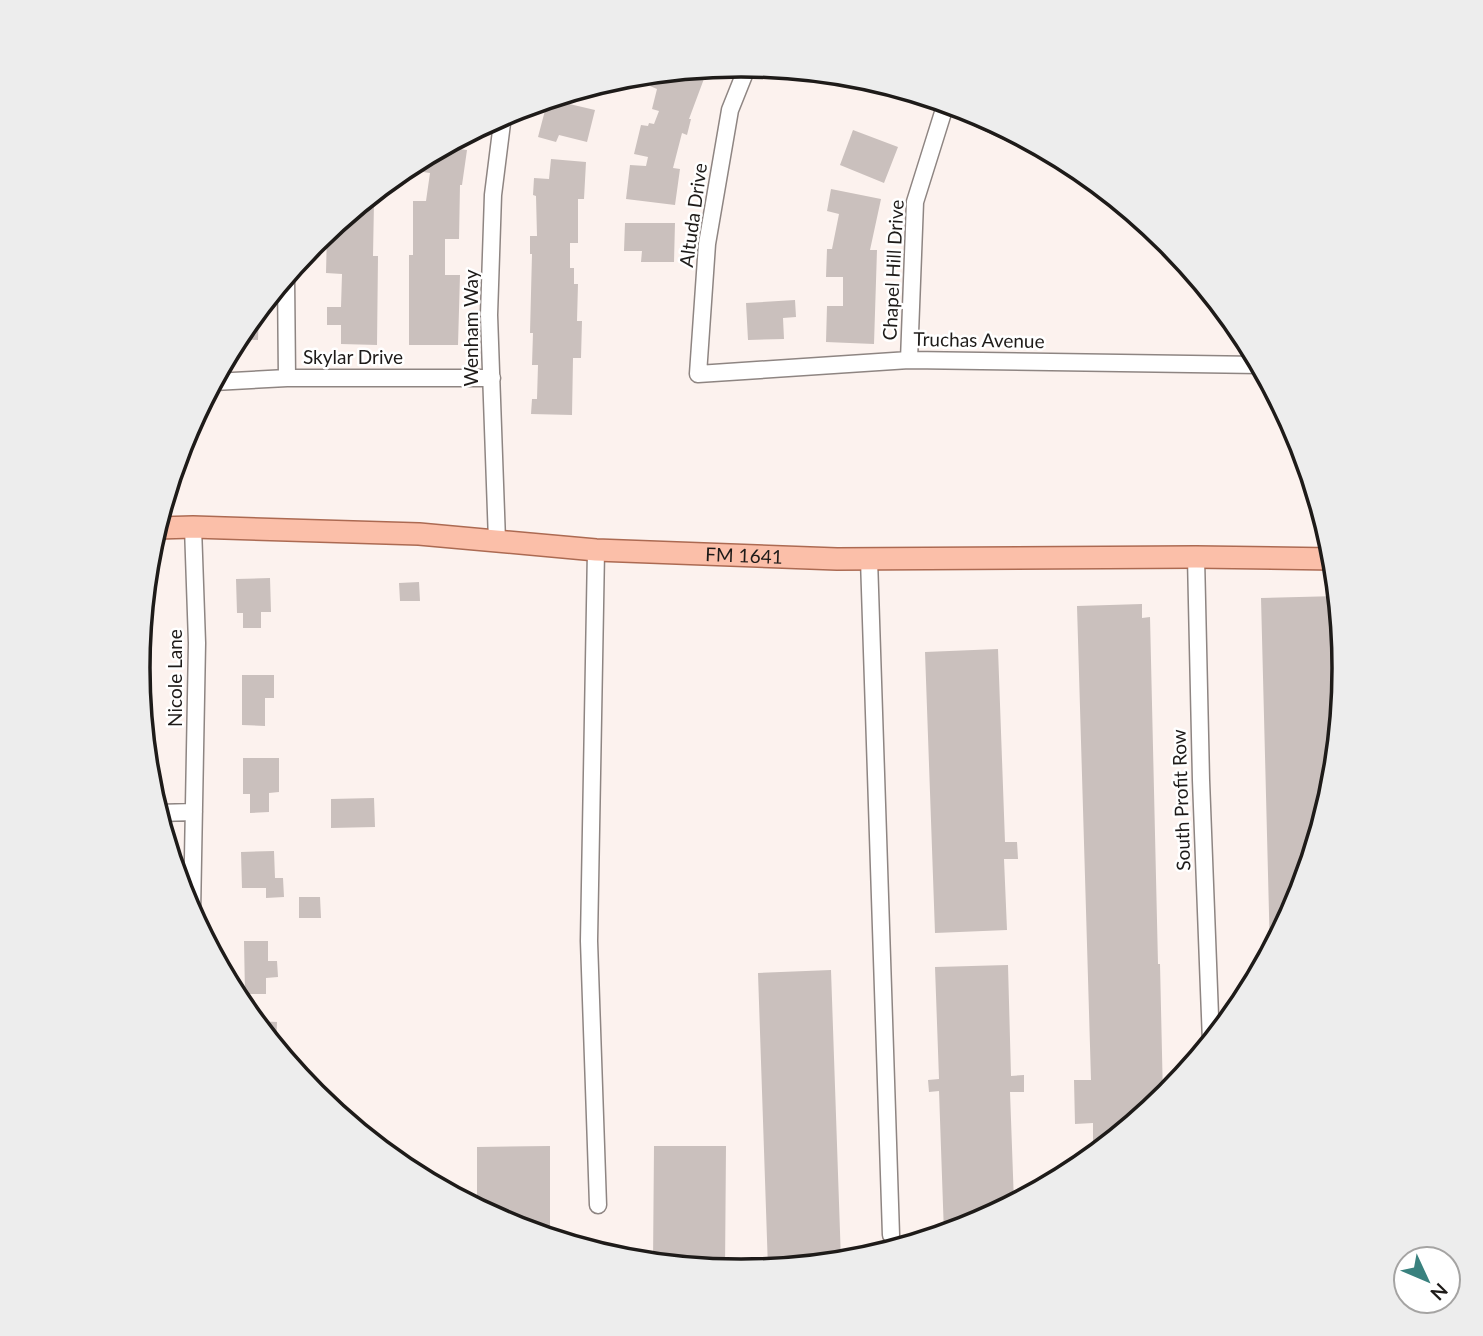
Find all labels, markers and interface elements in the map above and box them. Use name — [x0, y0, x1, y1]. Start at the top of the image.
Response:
street label: Altuda Drive — [674, 161, 711, 269]
street label: Chapel Hill Drive — [877, 199, 908, 341]
street label: Wenham Way — [459, 269, 482, 387]
street label: Truchas Avenue — [913, 327, 1045, 352]
street label: Skylar Drive — [303, 345, 403, 368]
street label: FM 1641 — [705, 542, 783, 568]
street label: Nicole Lane — [163, 629, 186, 727]
street label: South Profit Row — [1167, 729, 1194, 871]
north arrow — [1392, 1245, 1462, 1315]
text: N — [1426, 1279, 1453, 1305]

